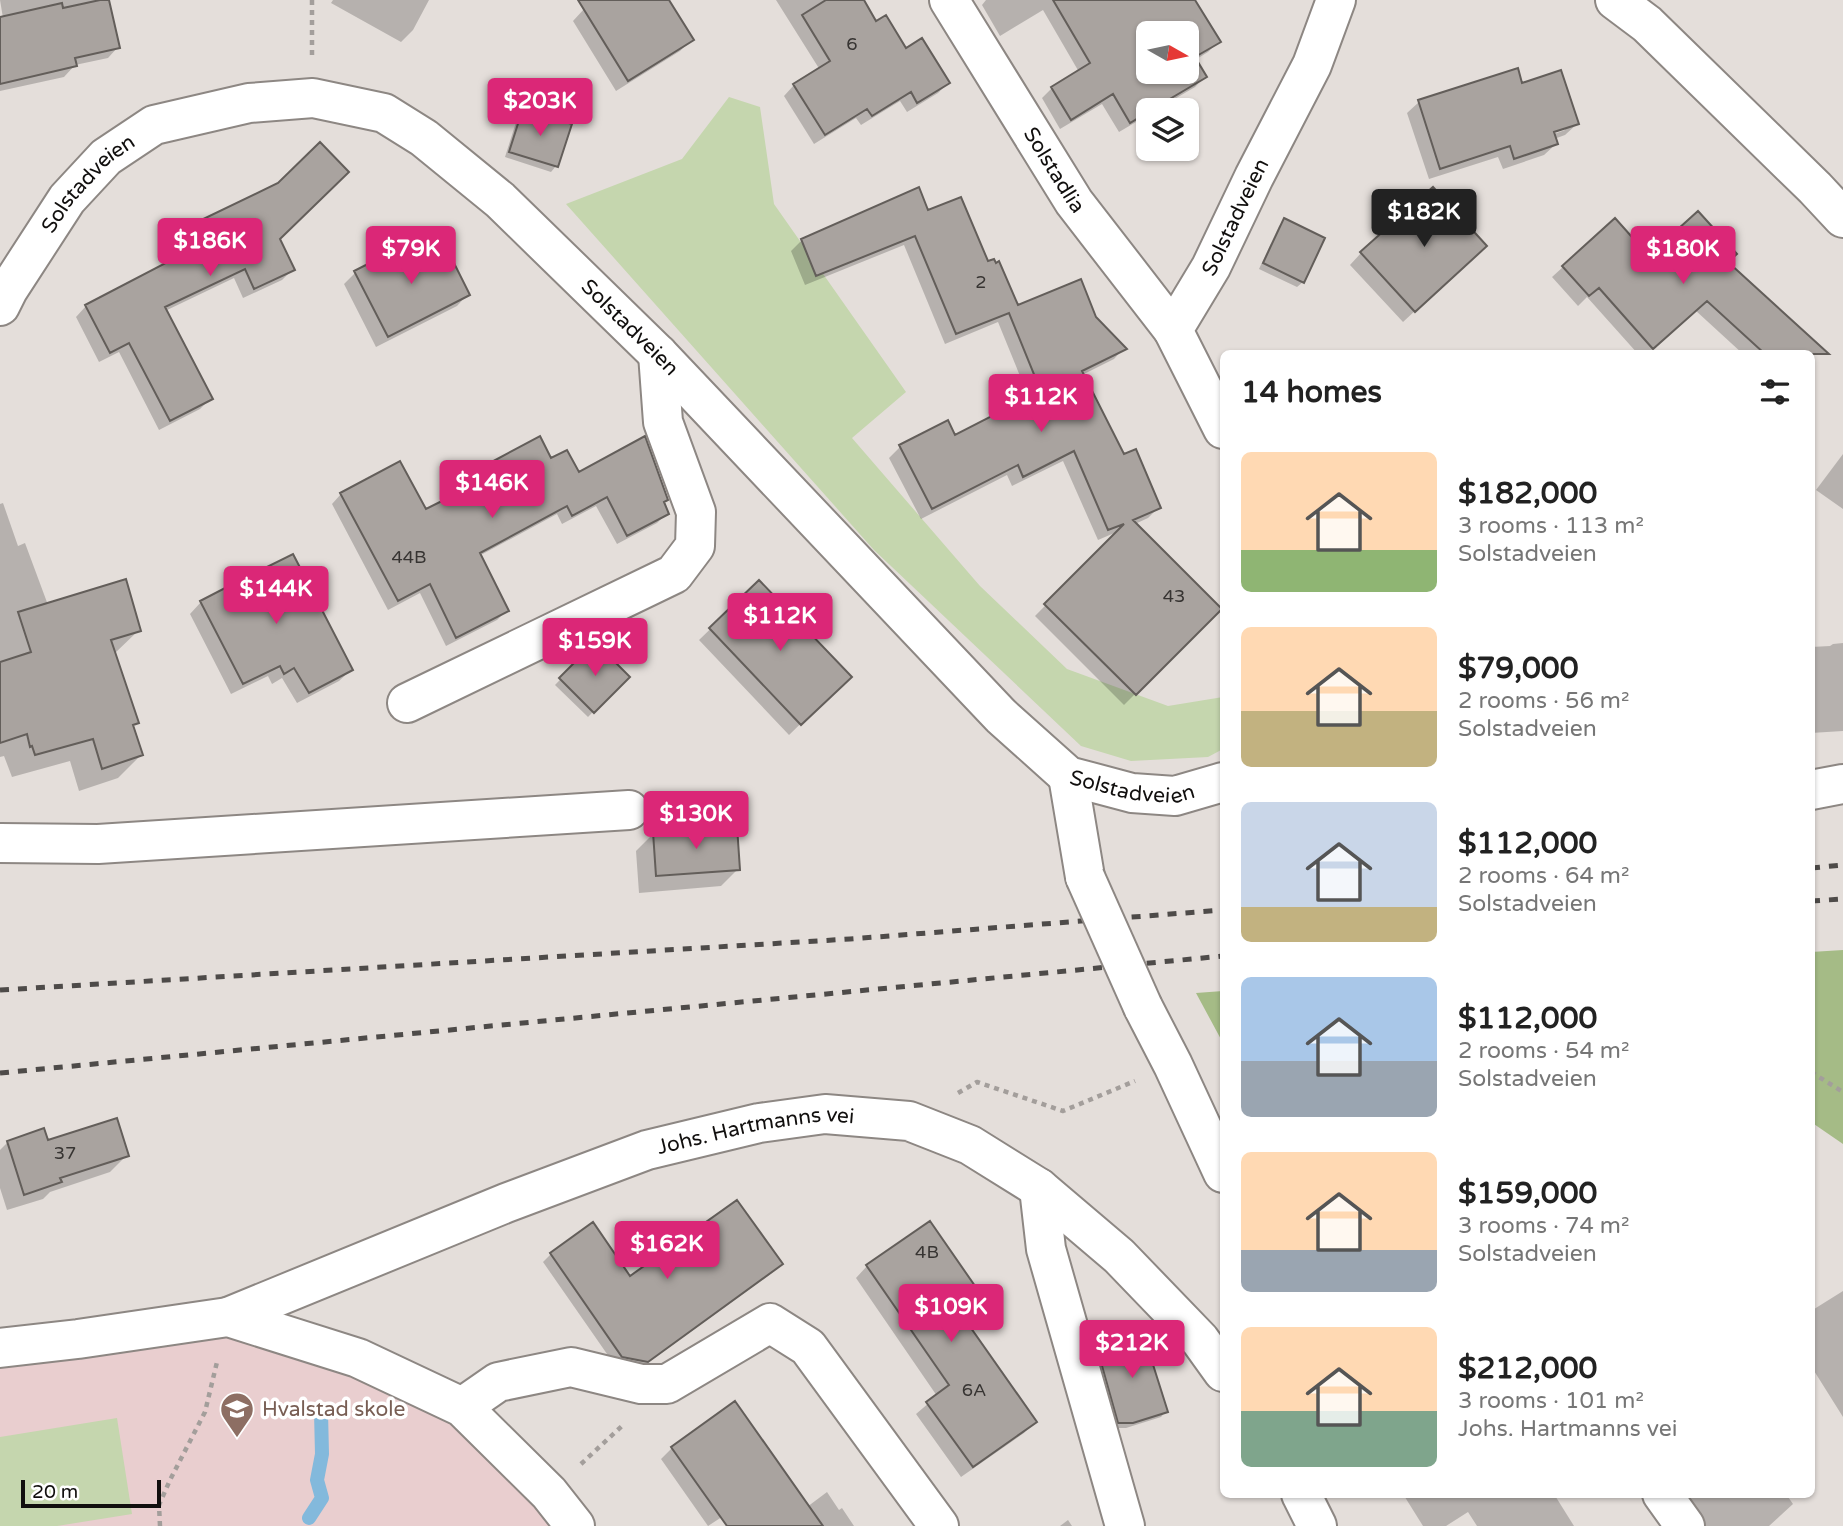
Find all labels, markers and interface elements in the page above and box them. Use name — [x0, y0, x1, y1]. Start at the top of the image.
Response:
north arrow — [1136, 21, 1199, 84]
map controls — [1136, 21, 1199, 161]
house number: 6 — [846, 33, 858, 55]
pin: $203K — [491, 78, 589, 138]
text: $203K — [504, 87, 576, 115]
button: layers — [1136, 98, 1199, 161]
street label: Solstadlia — [1018, 123, 1090, 218]
street label: Solstadveien — [36, 129, 140, 238]
street label: Solstadveien — [1197, 154, 1274, 280]
pin: $182K — [1375, 190, 1473, 249]
text: $182K — [1388, 198, 1460, 226]
pin: $186K — [161, 218, 259, 278]
pin: $79K — [370, 226, 452, 286]
pin: $180K — [1634, 226, 1732, 286]
text: $186K — [174, 227, 246, 255]
text: $79K — [382, 235, 440, 263]
text: $180K — [1647, 235, 1719, 263]
house number: 2 — [975, 271, 987, 293]
street label: Solstadveien — [576, 274, 684, 381]
icon: filters — [1756, 373, 1794, 411]
pin: $112K — [992, 374, 1090, 434]
text: 14 homes — [1241, 374, 1382, 411]
text: $112K — [1005, 383, 1077, 411]
pin: $146K — [443, 461, 541, 520]
text: $146K — [456, 469, 528, 497]
text: $182,000 — [1458, 475, 1597, 512]
icon: home — [1297, 480, 1381, 564]
text: 3 rooms · 113 m² — [1458, 512, 1644, 540]
text: Solstadveien — [1458, 540, 1597, 568]
house number: 44B — [391, 546, 427, 568]
pin: $144K — [227, 566, 325, 626]
text: $144K — [240, 575, 312, 603]
house number: 43 — [1163, 585, 1185, 607]
pin: $112K — [731, 594, 829, 653]
text: $112K — [744, 602, 816, 630]
pin: $159K — [546, 618, 644, 678]
text: $159K — [559, 627, 631, 655]
text: $79,000 — [1458, 650, 1578, 687]
icon: home — [1297, 655, 1381, 739]
text: 2 rooms · 56 m² — [1458, 687, 1629, 715]
text: Solstadveien — [1458, 715, 1597, 743]
street label: Solstadveien — [1067, 765, 1198, 810]
pin: $130K — [647, 792, 745, 851]
text: $130K — [660, 800, 732, 828]
text: $112,000 — [1458, 825, 1597, 862]
icon: home — [1297, 830, 1381, 914]
text: 2 rooms · 64 m² — [1458, 862, 1629, 890]
text: Solstadveien — [1458, 890, 1597, 918]
text: $112,000 — [1458, 1000, 1597, 1037]
icon: home — [1297, 1005, 1381, 1089]
text: 2 rooms · 54 m² — [1458, 1037, 1629, 1065]
text: Solstadveien — [1458, 1065, 1597, 1093]
street label: Johs. Hartmanns vei — [655, 1102, 855, 1160]
house number: 37 — [54, 1142, 76, 1164]
text: $159,000 — [1458, 1175, 1597, 1212]
icon: home — [1297, 1180, 1381, 1264]
text: 3 rooms · 74 m² — [1458, 1212, 1629, 1240]
pin: $162K — [618, 1222, 716, 1281]
text: $162K — [631, 1230, 703, 1258]
text: Solstadveien — [1458, 1240, 1597, 1268]
house number: 4B — [915, 1241, 939, 1263]
pin: $109K — [902, 1284, 1000, 1344]
text: $109K — [915, 1293, 987, 1321]
pin: $212K — [1083, 1320, 1181, 1380]
text: $212K — [1096, 1329, 1168, 1357]
text: $212,000 — [1458, 1350, 1597, 1387]
icon: home — [1297, 1355, 1381, 1439]
house number: 6A — [962, 1379, 986, 1401]
text: 3 rooms · 101 m² — [1458, 1387, 1644, 1415]
school or university icon: Hvalstad skole — [218, 1390, 256, 1439]
place label: Hvalstad skole — [262, 1397, 406, 1422]
text: Johs. Hartmanns vei — [1458, 1415, 1677, 1443]
scale bar — [21, 1477, 161, 1509]
text: 20 m — [32, 1481, 78, 1503]

